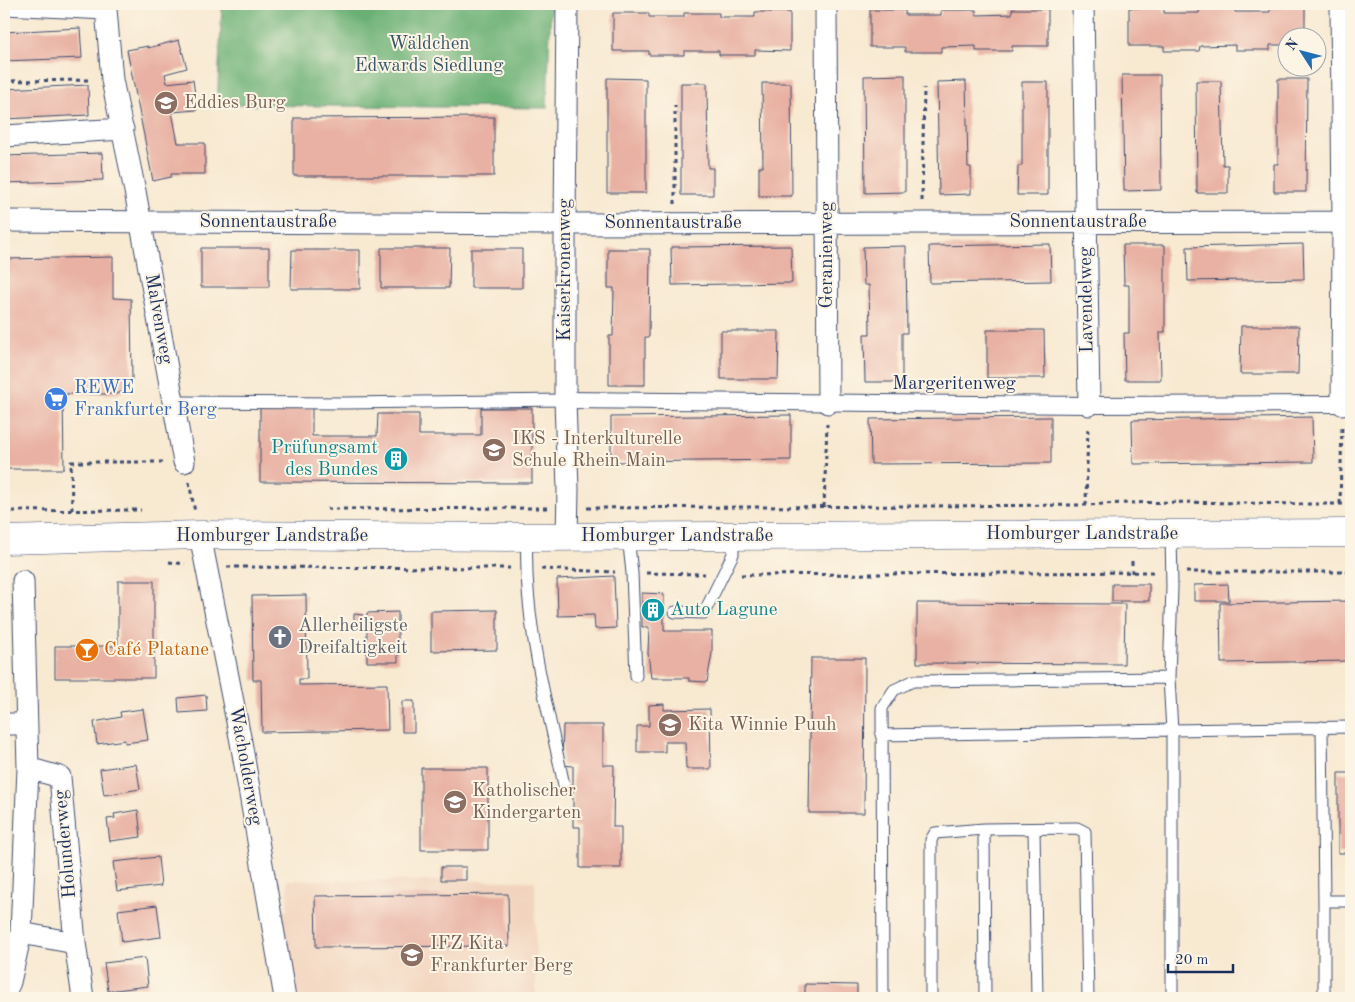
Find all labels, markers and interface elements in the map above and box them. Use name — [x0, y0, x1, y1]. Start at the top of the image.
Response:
north arrow — [1278, 28, 1328, 78]
park label: Wäldchen Edwards Siedlung — [354, 35, 504, 76]
text: N — [1283, 36, 1301, 53]
school or university icon: Eddies Burg — [153, 90, 179, 116]
place label: Eddies Burg — [184, 94, 286, 113]
street label: Kaiserkronenweg — [556, 198, 575, 341]
street label: Geranienweg — [818, 201, 837, 308]
street label: Sonnentaustraße — [199, 213, 337, 232]
street label: Sonnentaustraße — [1009, 213, 1147, 232]
street label: Sonnentaustraße — [604, 214, 742, 233]
street label: Lavendelweg — [1077, 246, 1097, 353]
street label: Malvenweg — [141, 272, 175, 366]
street label: Margeritenweg — [892, 375, 1016, 394]
place label: REWE Frankfurter Berg — [74, 379, 218, 420]
supermarket icon: REWE Frankfurter Berg — [43, 386, 69, 412]
place label: IKS - Interkulturelle Schule Rhein Main — [512, 430, 682, 471]
school or university icon: IKS - Interkulturelle Schule Rhein Main — [481, 437, 507, 463]
place label: Prüfungsamt des Bundes — [271, 439, 378, 480]
building icon: Prüfungsamt des Bundes — [383, 446, 409, 472]
street label: Homburger Landstraße — [986, 525, 1178, 544]
street label: Homburger Landstraße — [176, 527, 368, 546]
street label: Homburger Landstraße — [581, 527, 773, 546]
building icon: Auto Lagune — [640, 597, 666, 623]
place label: Auto Lagune — [670, 601, 778, 620]
place label: Allerheiligste Dreifaltigkeit — [298, 617, 408, 658]
church icon: Allerheiligste Dreifaltigkeit — [267, 624, 293, 650]
bar icon: Café Platane — [74, 637, 100, 663]
place label: Café Platane — [104, 641, 209, 660]
street label: Wacholderweg — [225, 705, 265, 828]
school or university icon: Kita Winnie Puuh — [657, 712, 683, 738]
place label: Kita Winnie Puuh — [688, 716, 837, 735]
place label: Katholischer Kindergarten — [472, 782, 581, 823]
street label: Holunderweg — [52, 788, 80, 899]
school or university icon: Katholischer Kindergarten — [442, 789, 468, 815]
place label: IFZ Kita Frankfurter Berg — [430, 935, 574, 976]
school or university icon: IFZ Kita Frankfurter Berg — [399, 942, 425, 968]
scale bar — [1168, 942, 1232, 974]
text: 20 m — [1175, 953, 1209, 968]

